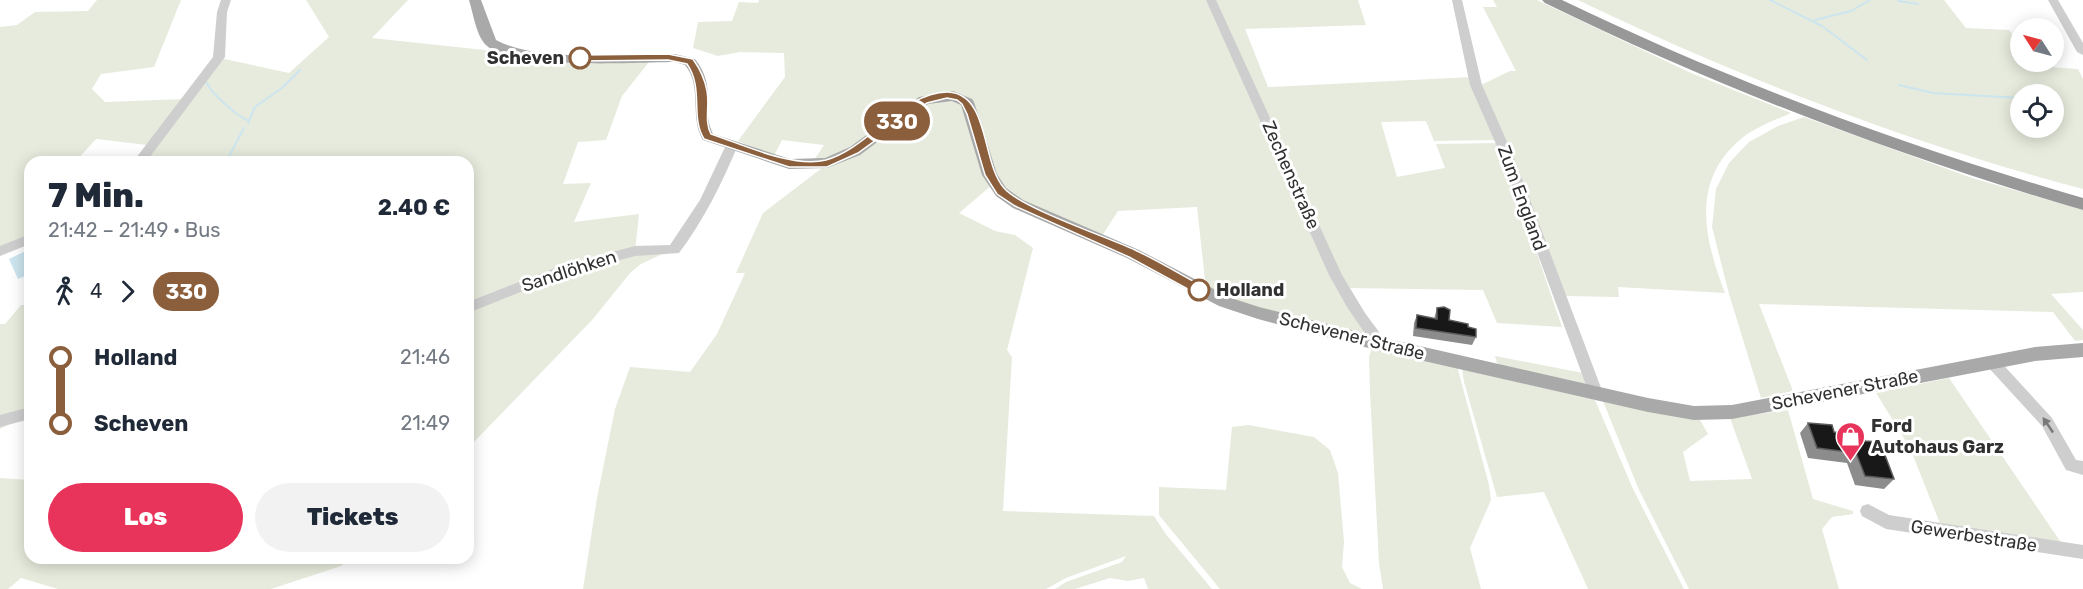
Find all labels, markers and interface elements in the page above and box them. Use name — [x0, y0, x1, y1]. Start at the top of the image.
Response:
north arrow — [2010, 18, 2064, 72]
map controls — [2010, 18, 2064, 138]
place label: Scheven — [487, 47, 564, 69]
marker: Scheven — [569, 47, 591, 69]
button: locate — [2010, 84, 2064, 138]
line badge: 330 — [862, 102, 932, 140]
text: 330 — [876, 109, 918, 134]
street label: Zechenstraße — [1257, 118, 1325, 232]
street label: Zum England — [1493, 142, 1551, 254]
text: 7 Min. — [48, 176, 144, 215]
text: 2.40 € — [378, 194, 450, 221]
text: 21:42 – 21:49 · Bus — [48, 218, 220, 242]
street label: Sandlöhken — [519, 245, 619, 297]
icon: walk — [48, 275, 81, 308]
icon: forward — [111, 275, 144, 308]
text: 4 — [90, 279, 102, 303]
text: 330 — [165, 279, 207, 304]
marker: Holland — [1188, 279, 1210, 301]
place label: Holland — [1216, 279, 1284, 301]
street label: Schevener Straße — [1277, 307, 1427, 365]
text: Holland — [94, 344, 177, 371]
text: 21:46 — [400, 345, 450, 369]
street label: Schevener Straße — [1770, 365, 1920, 415]
text: Scheven — [94, 410, 188, 437]
text: 21:49 — [400, 411, 450, 435]
place label: Ford Autohaus Garz — [1871, 415, 2004, 458]
one-way arrow — [2042, 418, 2054, 434]
shop icon: Ford Autohaus Garz — [1834, 420, 1866, 462]
button: Los — [48, 483, 243, 552]
button: Tickets — [255, 483, 450, 552]
street label: Gewerbestraße — [1909, 515, 2039, 557]

